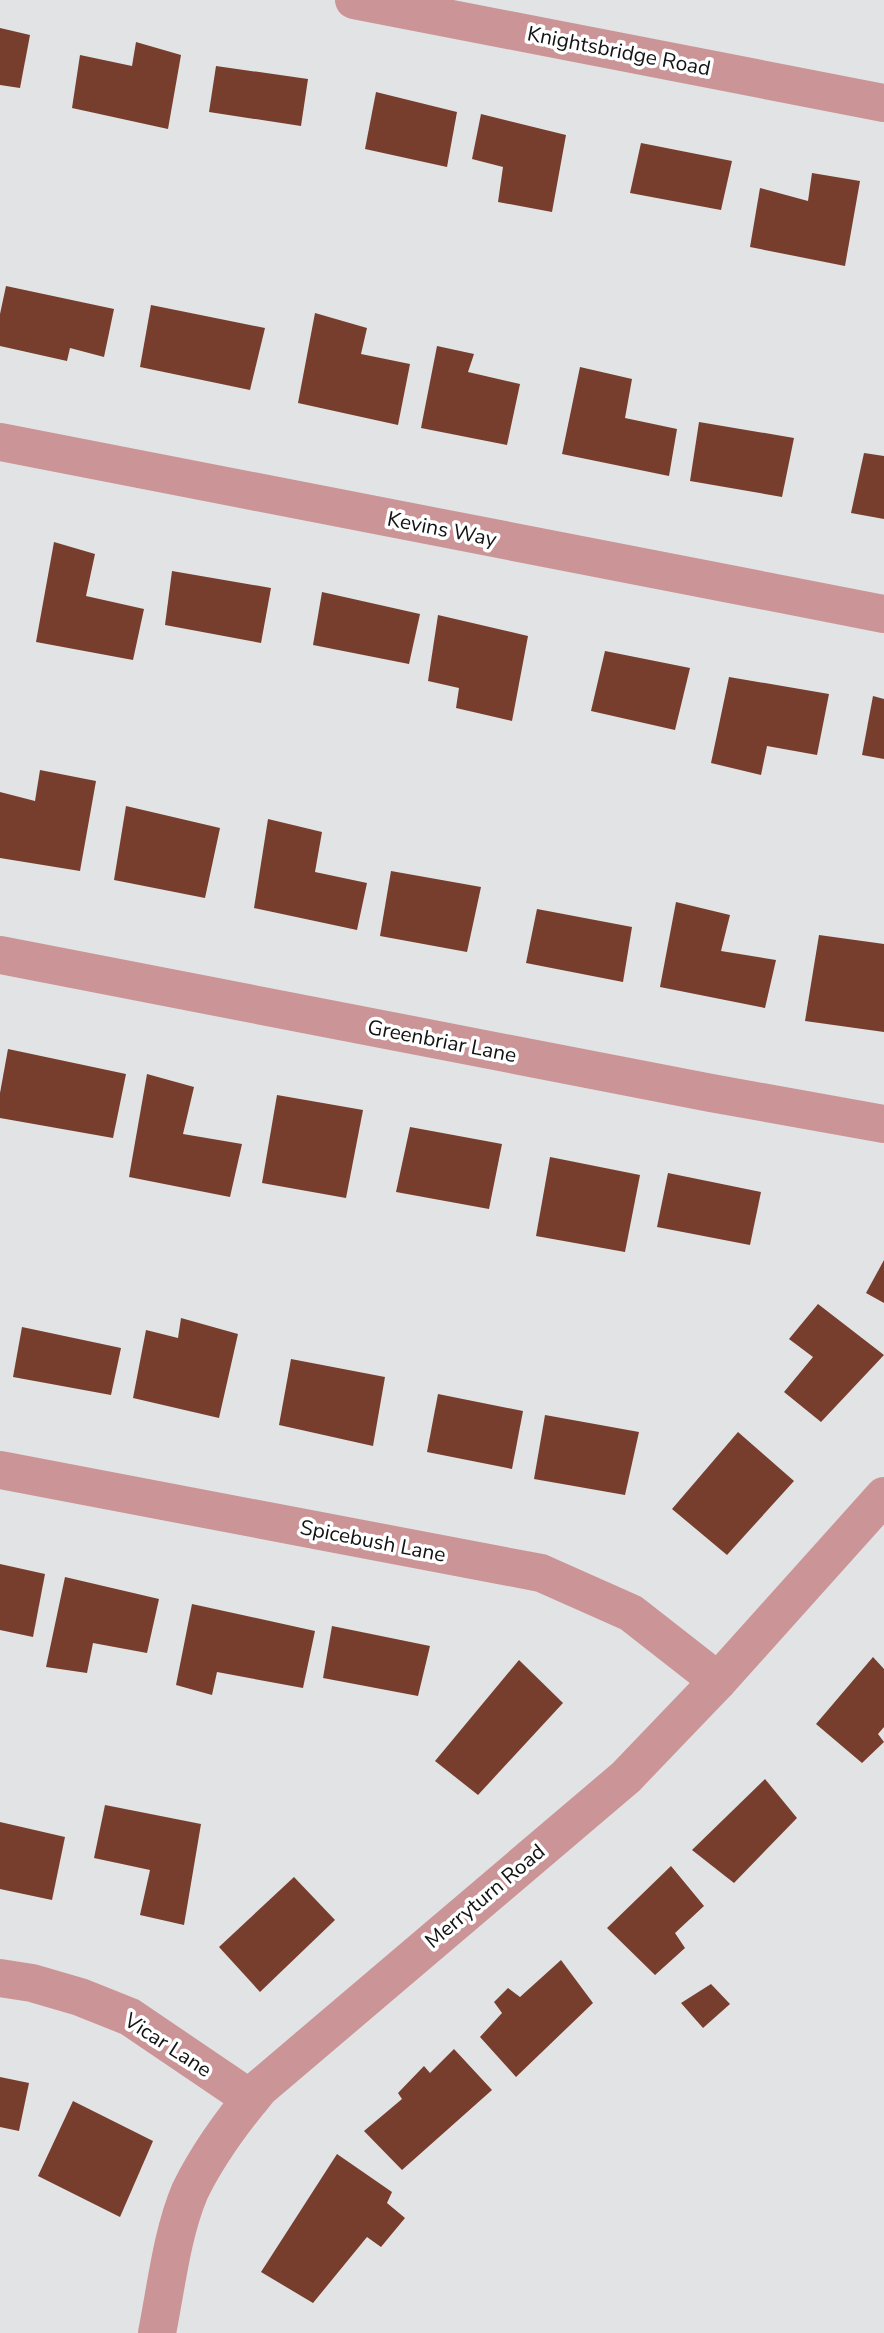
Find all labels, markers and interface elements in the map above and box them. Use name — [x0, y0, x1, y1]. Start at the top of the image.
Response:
street label: Knightsbridge Road — [525, 19, 713, 83]
street label: Kevins Way — [385, 505, 499, 553]
street label: Greenbriar Lane — [365, 1013, 519, 1069]
street label: Spicebush Lane — [298, 1513, 448, 1569]
street label: Merryturn Road — [419, 1838, 551, 1954]
street label: Vicar Lane — [118, 2006, 217, 2084]

